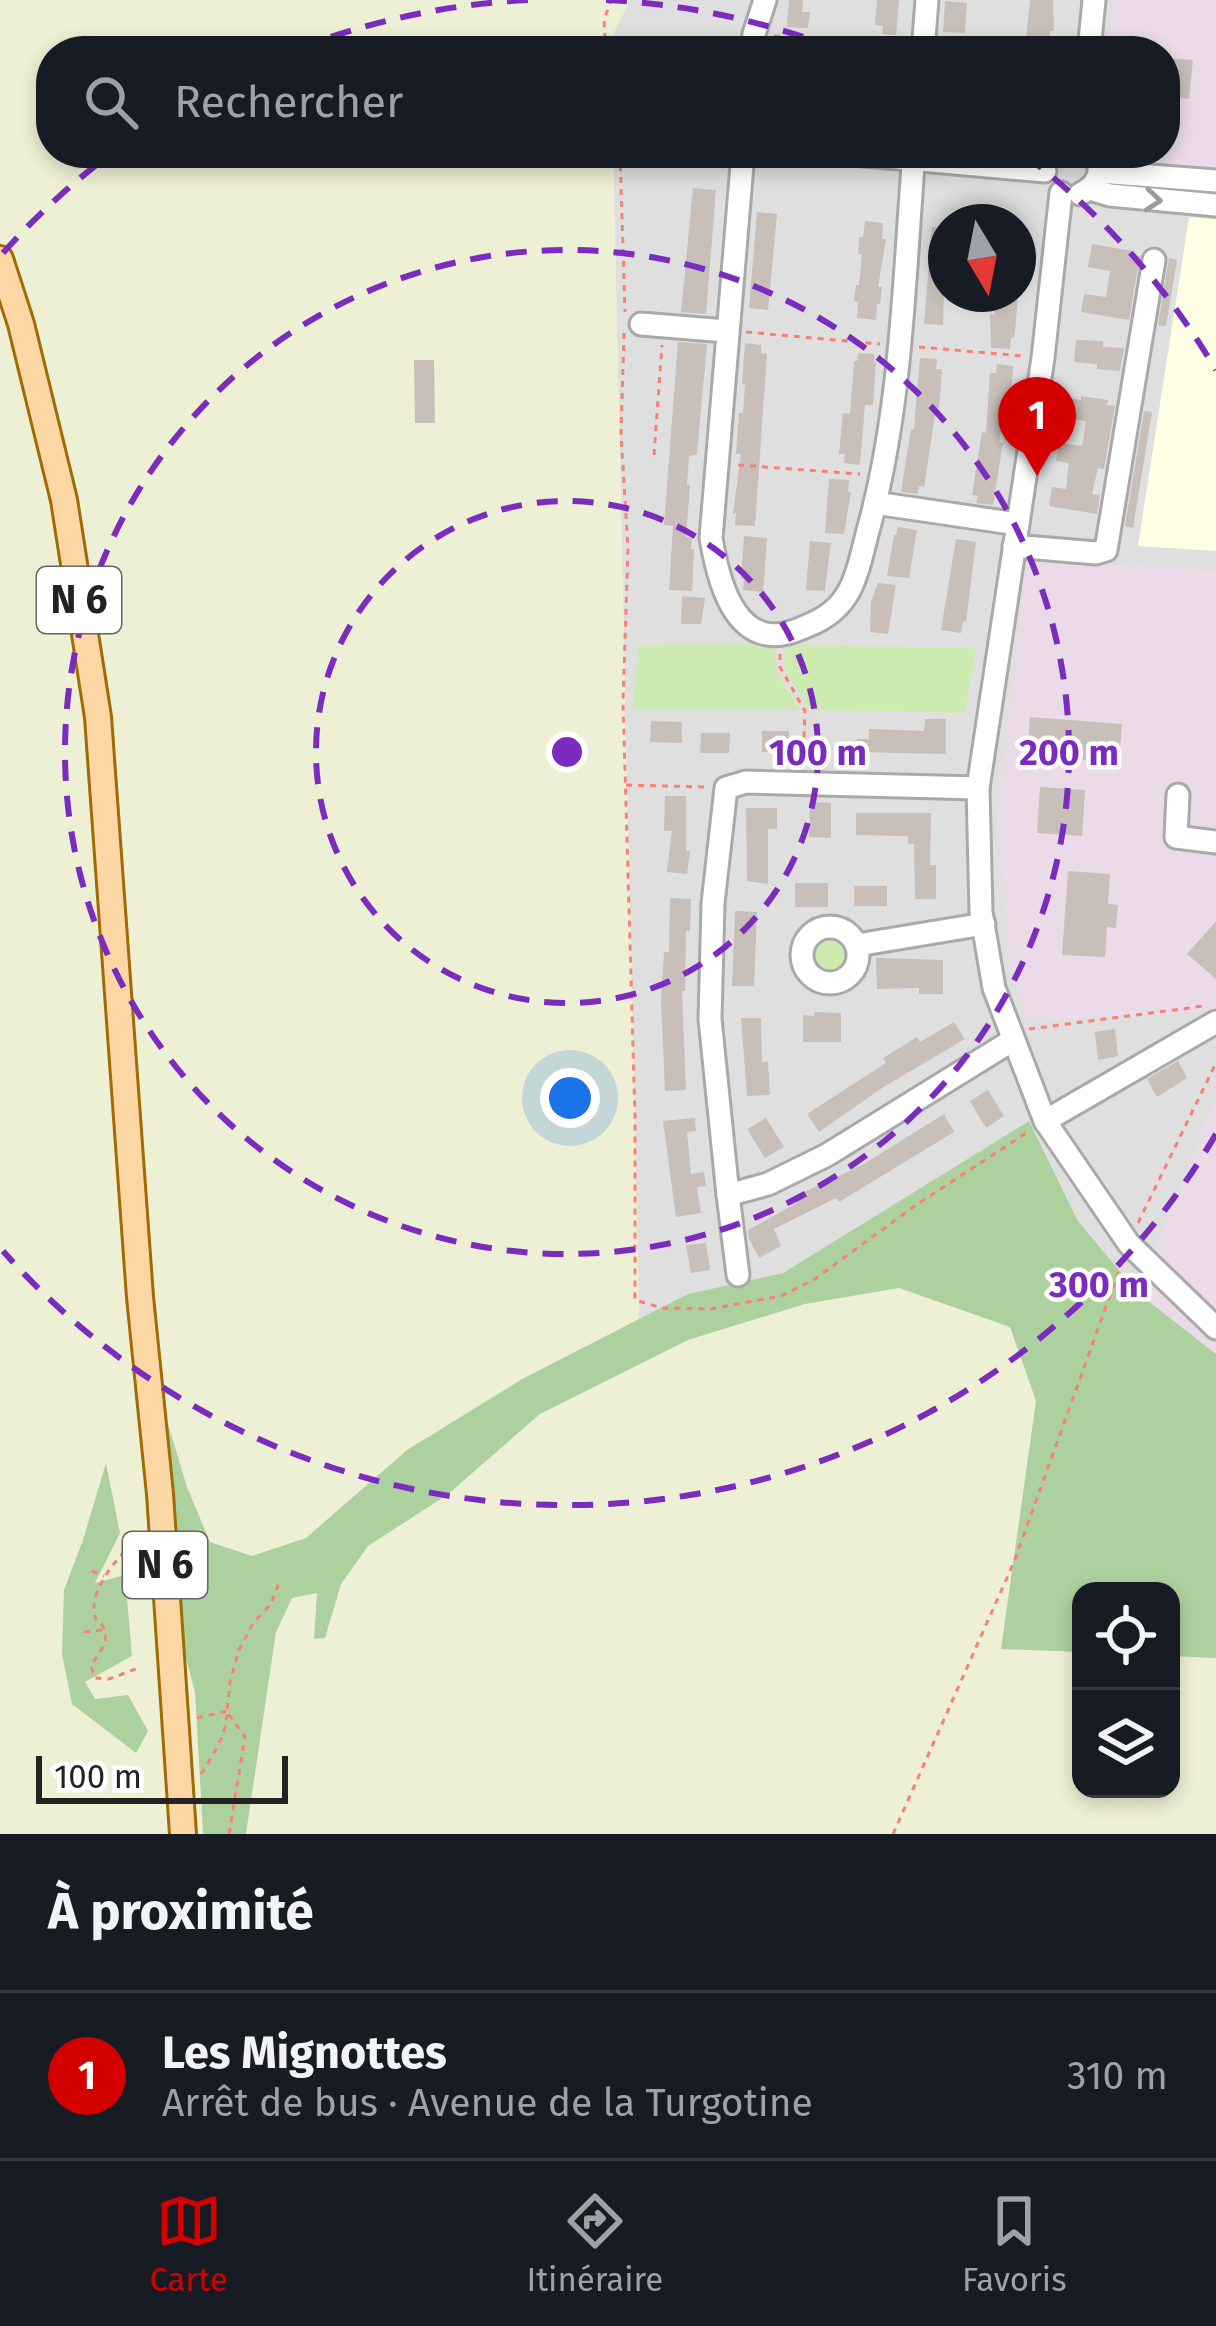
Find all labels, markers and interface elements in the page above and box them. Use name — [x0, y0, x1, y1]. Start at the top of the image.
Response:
search box — [36, 36, 1180, 168]
icon: search — [78, 69, 144, 135]
text: Rechercher — [174, 75, 403, 129]
one-way arrow — [1143, 187, 1162, 212]
north arrow — [928, 204, 1036, 312]
pin: 1 — [998, 377, 1076, 476]
road number: N 6 — [37, 567, 121, 633]
centre of rings — [546, 731, 588, 773]
text: 100 m — [769, 731, 867, 775]
text: 200 m — [1019, 731, 1119, 775]
your location — [540, 1068, 600, 1128]
text: 300 m — [1048, 1263, 1149, 1307]
road number: N 6 — [123, 1532, 207, 1598]
map controls — [1072, 1582, 1180, 1798]
button: locate — [1072, 1582, 1180, 1690]
button: layers — [1072, 1690, 1180, 1798]
scale bar — [36, 1750, 288, 1803]
text: 100 m — [54, 1757, 142, 1797]
text: À proximité — [48, 1881, 314, 1943]
text: Les Mignottes — [162, 2026, 447, 2080]
text: 1 — [78, 2053, 96, 2099]
text: 310 m — [1067, 2053, 1168, 2099]
text: Arrêt de bus · Avenue de la Turgotine — [162, 2080, 813, 2126]
tab: Carte — [149, 2188, 228, 2300]
tab: Itinéraire — [526, 2188, 663, 2300]
tab: Favoris — [962, 2188, 1067, 2300]

